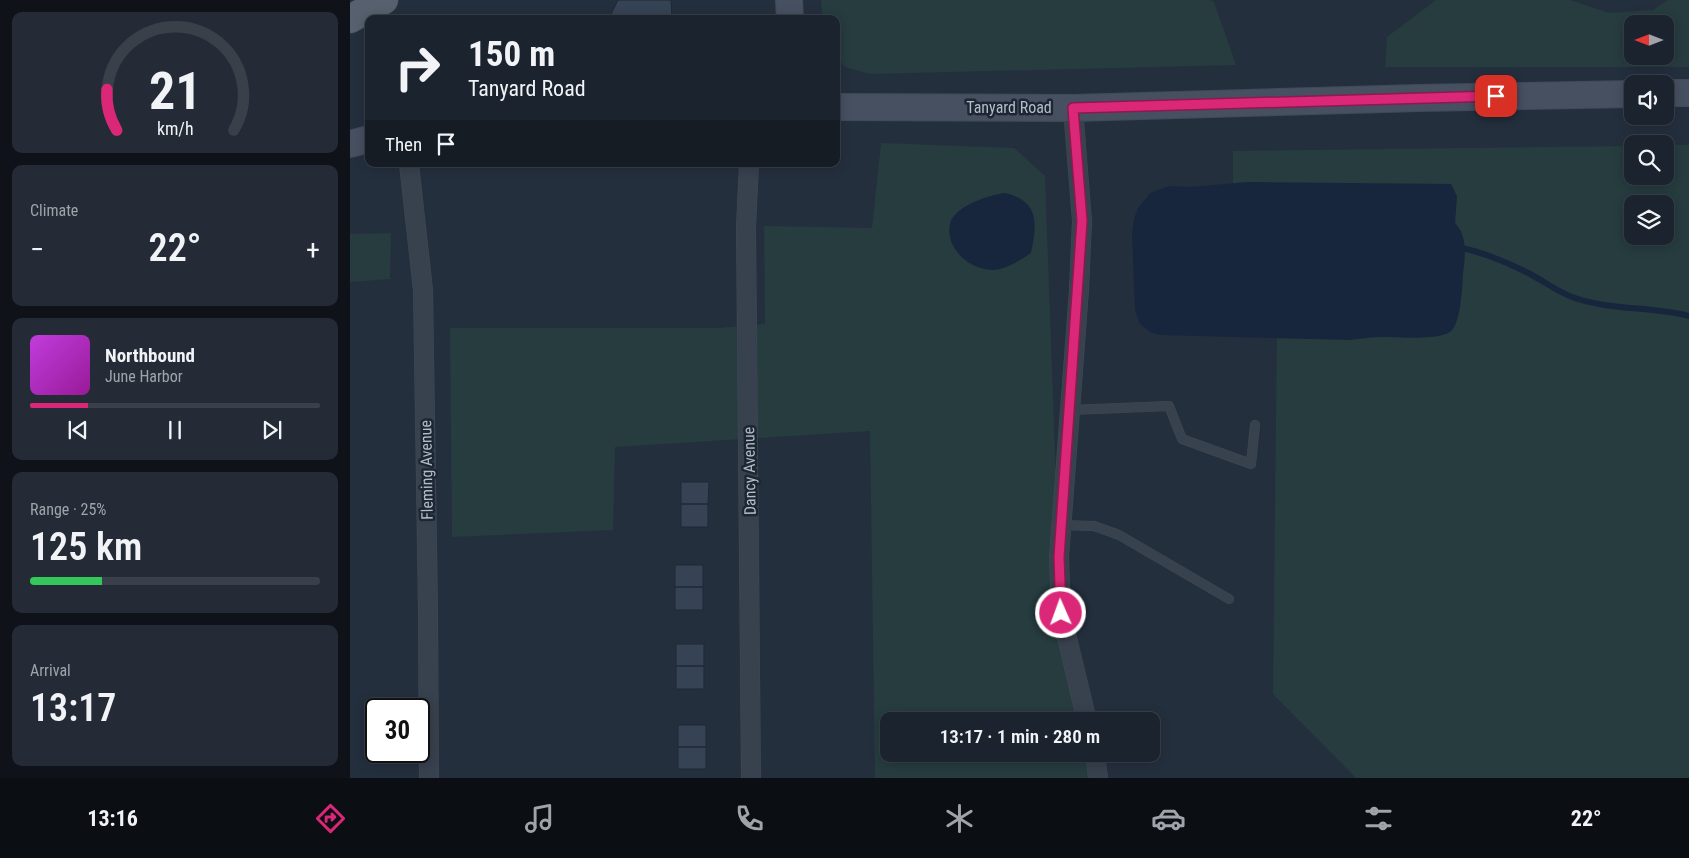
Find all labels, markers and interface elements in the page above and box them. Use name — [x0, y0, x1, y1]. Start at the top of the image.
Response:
north arrow — [1624, 15, 1674, 65]
map controls — [1624, 15, 1674, 245]
text: 150 m — [468, 34, 555, 75]
icon: right — [385, 35, 450, 100]
text: 21 — [149, 61, 201, 122]
pin — [1475, 75, 1517, 117]
button: sound — [1624, 75, 1674, 125]
text: Tanyard Road — [468, 76, 586, 101]
icon: arrive — [1482, 82, 1510, 110]
street label: Tanyard Road — [966, 98, 1052, 117]
text: km/h — [157, 118, 193, 139]
icon: arrive — [432, 130, 460, 158]
text: Then — [385, 133, 422, 156]
button: search — [1624, 135, 1674, 185]
button: layers — [1624, 195, 1674, 245]
text: Climate — [30, 201, 78, 220]
text: 22° — [149, 226, 201, 270]
text: − — [30, 233, 44, 266]
text: + — [306, 233, 320, 266]
text: Northbound — [105, 344, 195, 367]
text: June Harbor — [105, 367, 183, 386]
icon: previous — [64, 416, 92, 444]
icon: pause — [161, 416, 189, 444]
icon: next — [258, 416, 286, 444]
street label: Fleming Avenue — [416, 420, 437, 520]
street label: Dancy Avenue — [739, 427, 760, 515]
text: Range · 25% — [30, 500, 106, 519]
text: 125 km — [30, 525, 142, 569]
position arrow — [1034, 586, 1086, 638]
text: Arrival — [30, 661, 71, 680]
text: 13:17 — [30, 686, 116, 730]
speed limit sign: 30 — [365, 698, 430, 763]
text: 13:17 · 1 min · 280 m — [940, 725, 1100, 748]
icon: directions — [313, 801, 348, 836]
icon: music — [522, 801, 557, 836]
icon: phone — [732, 801, 767, 836]
icon: climate — [942, 801, 977, 836]
icon: car — [1151, 801, 1186, 836]
icon: filters — [1361, 801, 1396, 836]
text: 13:16 — [87, 806, 138, 831]
text: 22° — [1571, 806, 1602, 831]

